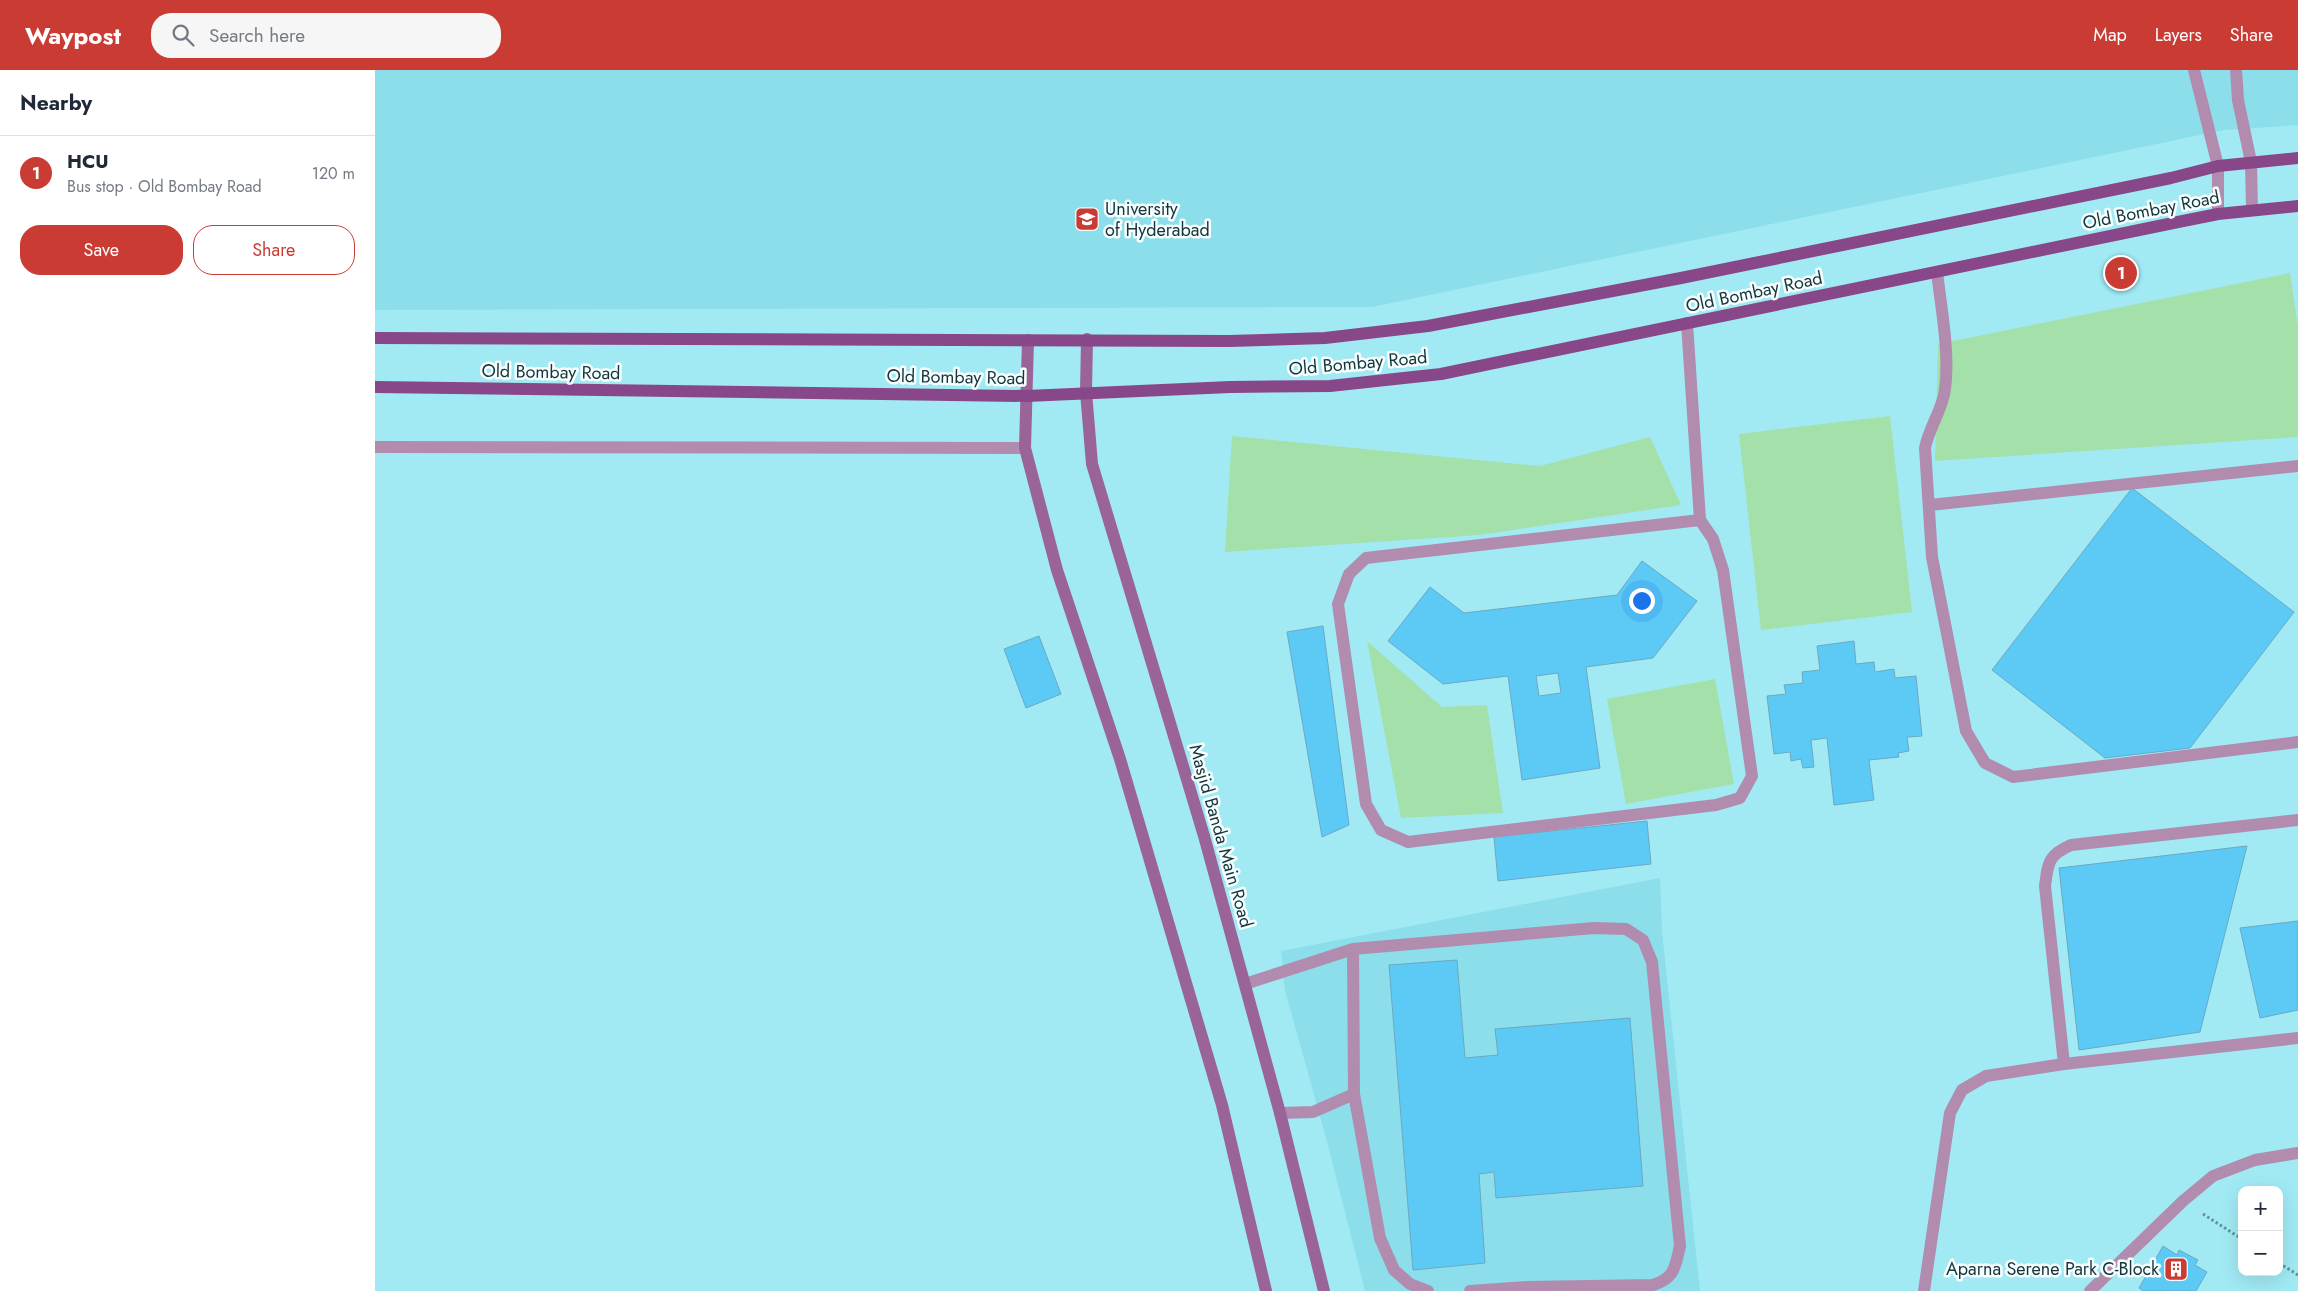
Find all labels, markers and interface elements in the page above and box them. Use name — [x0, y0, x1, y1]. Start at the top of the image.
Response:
search box — [151, 13, 501, 58]
text: Waypost — [25, 18, 121, 53]
icon: search — [169, 21, 197, 49]
text: Search here — [209, 22, 305, 49]
text: Map — [2093, 22, 2127, 48]
text: Layers — [2155, 22, 2202, 48]
text: Share — [2230, 22, 2273, 48]
text: Nearby — [20, 88, 92, 118]
text: HCU — [67, 148, 109, 175]
text: 1 — [32, 162, 40, 185]
text: 120 m — [312, 162, 355, 185]
text: Bus stop · Old Bombay Road — [67, 175, 262, 198]
street label: Old Bombay Road — [2080, 184, 2222, 236]
place label: University of Hyderabad — [1105, 196, 1210, 243]
school or university icon: University of Hyderabad — [1074, 206, 1100, 232]
button: Save — [20, 225, 183, 275]
button: Share — [193, 225, 355, 275]
pin: 1 — [2105, 254, 2137, 292]
street label: Old Bombay Road — [1683, 265, 1825, 319]
street label: Old Bombay Road — [1288, 344, 1428, 382]
street label: Old Bombay Road — [481, 358, 621, 386]
street label: Old Bombay Road — [886, 363, 1026, 391]
your location — [1629, 588, 1655, 614]
street label: Masjid Banda Main Road — [1182, 741, 1260, 931]
map controls — [2238, 1186, 2283, 1276]
button: + — [2238, 1186, 2283, 1231]
button: − — [2238, 1231, 2283, 1276]
place label: Aparna Serene Park C-Block — [1946, 1256, 2159, 1282]
building icon: Aparna Serene Park C-Block — [2163, 1256, 2189, 1282]

